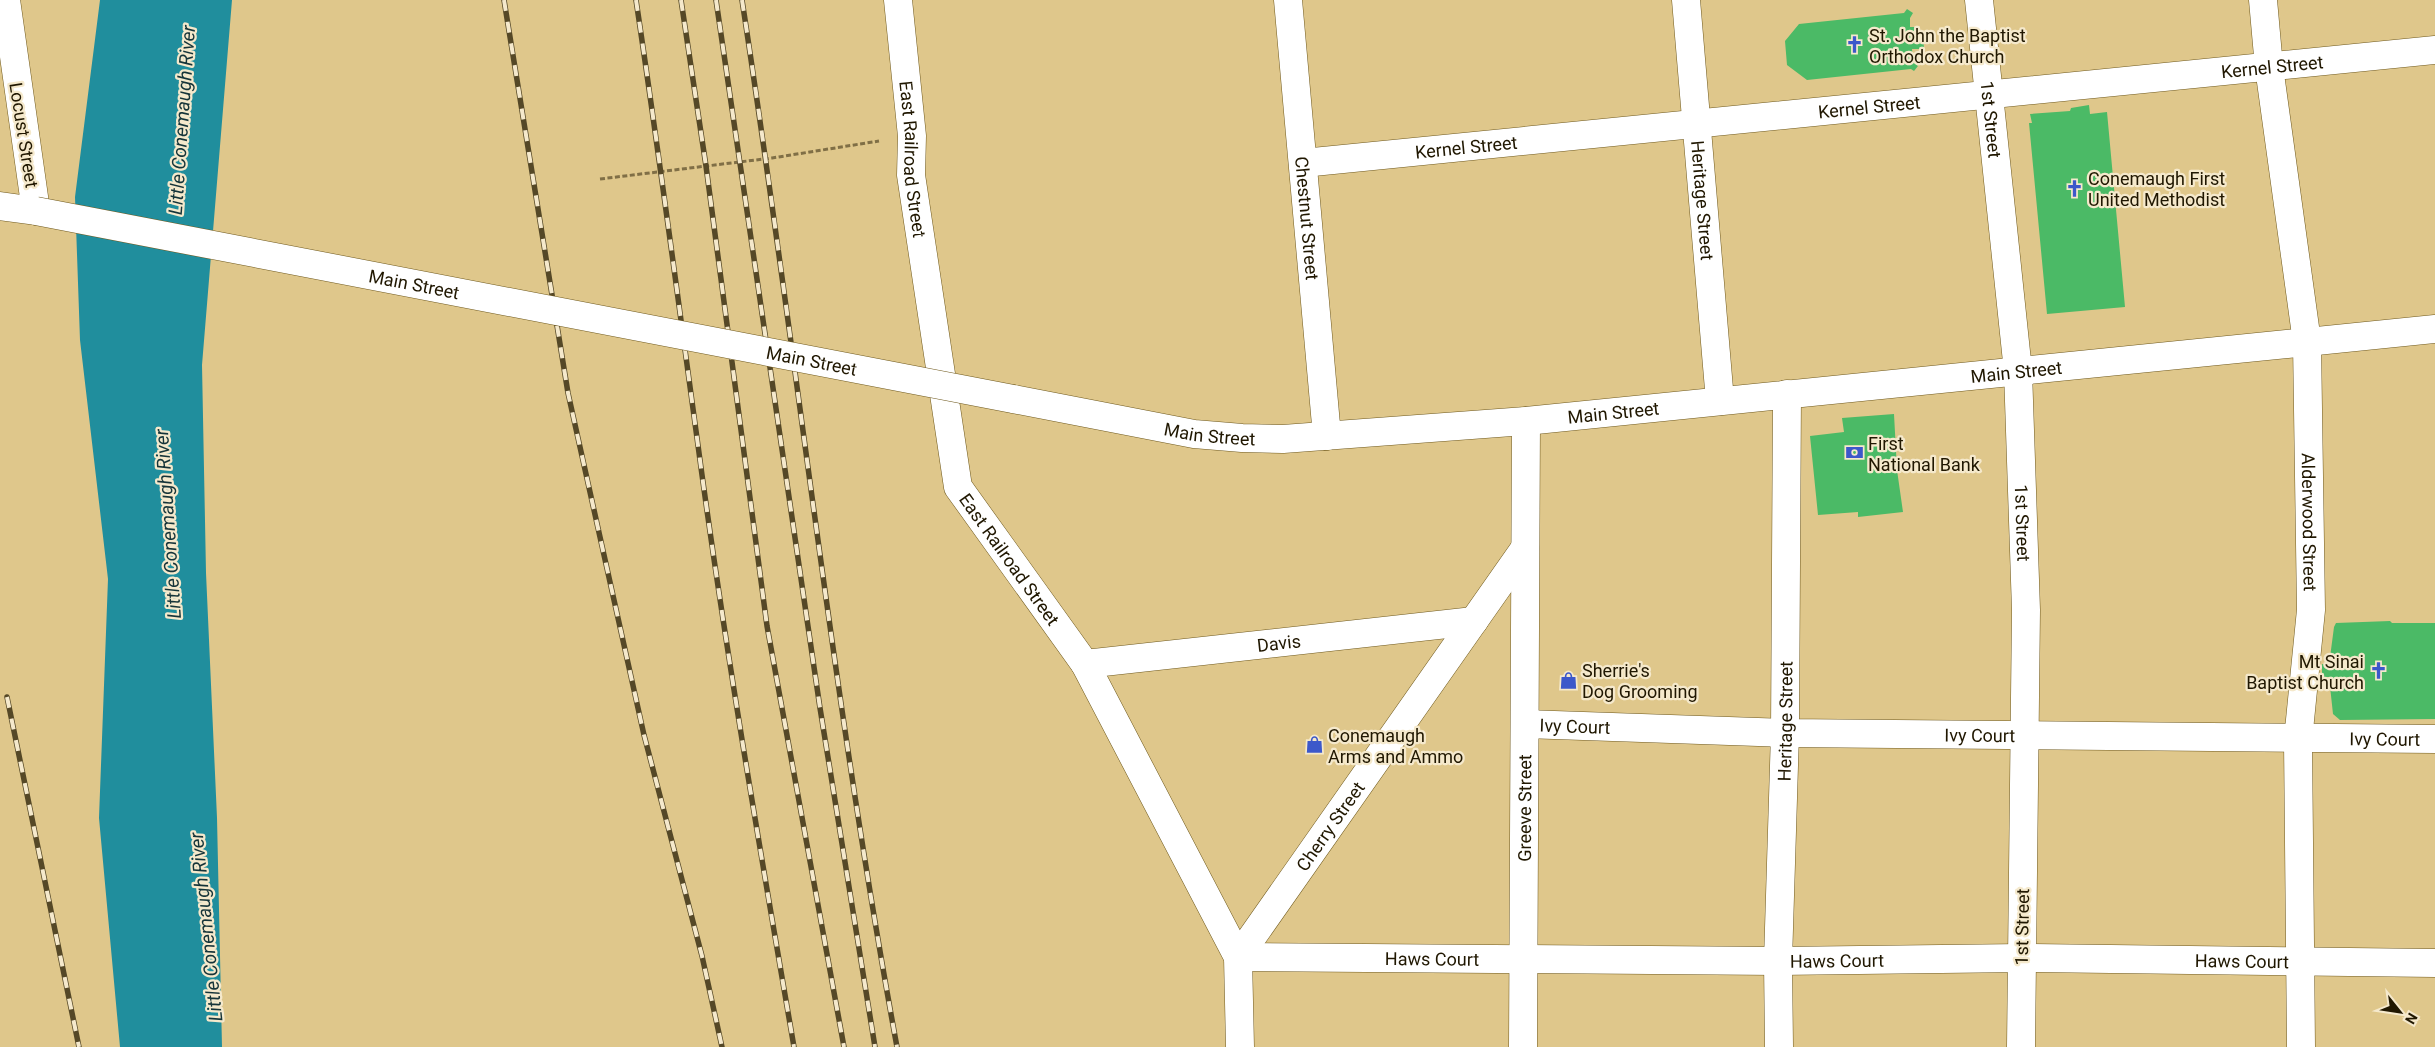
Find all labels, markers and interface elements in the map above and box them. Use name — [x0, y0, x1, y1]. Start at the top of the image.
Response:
water label: Little Conemaugh River — [164, 24, 200, 216]
place label: St. John the Baptist Orthodox Church — [1869, 25, 2026, 67]
church icon: St. John the Baptist Orthodox Church — [1845, 35, 1865, 55]
street label: Kernel Street — [2220, 51, 2324, 82]
street label: East Railroad Street — [896, 80, 931, 239]
street label: 1st Street — [1977, 80, 2006, 159]
street label: Locust Street — [5, 81, 43, 189]
street label: Kernel Street — [1817, 91, 1921, 122]
street label: Kernel Street — [1414, 131, 1518, 162]
street label: Heritage Street — [1687, 140, 1719, 261]
street label: Chestnut Street — [1292, 155, 1324, 281]
place label: Conemaugh First United Methodist — [2088, 168, 2225, 210]
church icon: Conemaugh First United Methodist — [2064, 178, 2084, 198]
street label: Main Street — [367, 265, 461, 303]
street label: Main Street — [765, 341, 859, 379]
street label: Main Street — [1970, 356, 2063, 386]
street label: Main Street — [1567, 397, 1660, 427]
street label: Main Street — [1162, 418, 1256, 449]
water label: Little Conemaugh River — [150, 428, 186, 620]
place label: First National Bank — [1868, 433, 1981, 475]
bank icon: First National Bank — [1844, 443, 1864, 463]
street label: Alderwood Street — [2298, 453, 2321, 591]
street label: 1st Street — [2011, 484, 2035, 562]
street label: East Railroad Street — [955, 489, 1064, 629]
street label: Davis — [1256, 630, 1302, 655]
place label: Mt Sinai Baptist Church — [2246, 651, 2364, 693]
place label: Sherrie's Dog Grooming — [1582, 660, 1698, 702]
street label: Heritage Street — [1773, 661, 1796, 782]
church icon: Mt Sinai Baptist Church — [2368, 661, 2388, 681]
shop icon: Sherrie's Dog Grooming — [1558, 670, 1578, 690]
street label: Ivy Court — [1539, 714, 1611, 737]
street label: Ivy Court — [1944, 724, 2016, 746]
place label: Conemaugh Arms and Ammo — [1328, 725, 1463, 767]
street label: Ivy Court — [2349, 728, 2421, 749]
shop icon: Conemaugh Arms and Ammo — [1304, 735, 1324, 755]
street label: Greeve Street — [1513, 754, 1535, 862]
street label: Cherry Street — [1291, 777, 1368, 875]
water label: Little Conemaugh River — [185, 831, 227, 1023]
street label: 1st Street — [2011, 888, 2033, 966]
street label: Haws Court — [1385, 948, 1479, 969]
street label: Haws Court — [1790, 949, 1884, 971]
street label: Haws Court — [2195, 950, 2289, 972]
north arrow — [2375, 987, 2425, 1037]
text: N — [2402, 1010, 2421, 1027]

